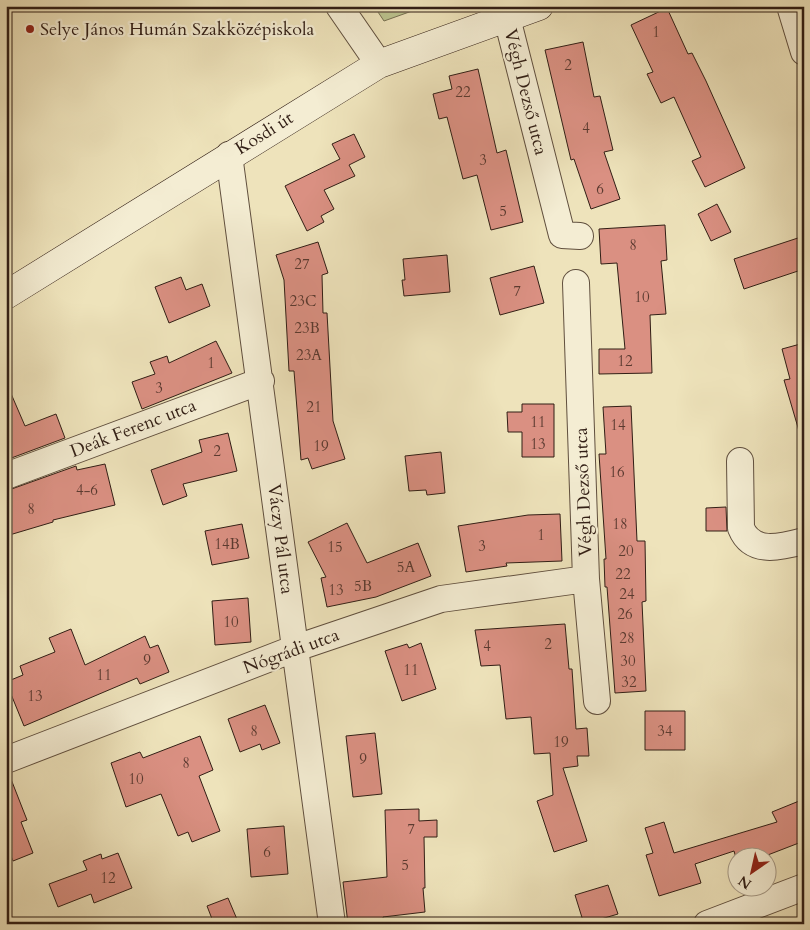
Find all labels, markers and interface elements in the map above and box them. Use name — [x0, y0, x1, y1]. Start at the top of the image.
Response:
place label: Selye János Humán Szakközépiskola — [40, 17, 315, 42]
house number: 1 — [652, 22, 660, 42]
marker: Selye János Humán Szakközépiskola — [24, 23, 36, 35]
street label: Végh Dezső utca — [498, 26, 553, 158]
house number: 2 — [564, 55, 572, 75]
house number: 22 — [455, 82, 471, 102]
street label: Kosdi út — [230, 106, 298, 161]
house number: 4 — [582, 118, 590, 138]
house number: 3 — [479, 150, 487, 170]
house number: 6 — [596, 179, 604, 199]
house number: 5 — [499, 201, 507, 221]
house number: 8 — [629, 235, 637, 255]
house number: 27 — [294, 254, 310, 274]
house number: 7 — [513, 281, 521, 301]
house number: 10 — [634, 287, 650, 307]
house number: 23C — [290, 291, 316, 311]
house number: 23B — [294, 318, 320, 338]
house number: 23A — [296, 345, 322, 365]
house number: 12 — [617, 351, 633, 371]
house number: 1 — [207, 353, 215, 373]
house number: 3 — [155, 378, 163, 398]
street label: Deák Ferenc utca — [67, 393, 200, 464]
house number: 21 — [306, 397, 322, 417]
house number: 11 — [530, 412, 546, 432]
house number: 14 — [610, 415, 626, 435]
street label: Végh Dezső utca — [569, 427, 598, 557]
house number: 13 — [530, 434, 546, 454]
house number: 19 — [313, 436, 329, 456]
house number: 2 — [213, 441, 221, 461]
house number: 16 — [609, 462, 625, 482]
house number: 4-6 — [76, 480, 98, 500]
street label: Váczy Pál utca — [261, 482, 300, 596]
house number: 8 — [27, 499, 35, 519]
house number: 18 — [612, 514, 628, 534]
house number: 1 — [537, 525, 545, 545]
house number: 14B — [214, 534, 240, 554]
house number: 3 — [478, 536, 486, 556]
house number: 15 — [327, 537, 343, 557]
house number: 20 — [618, 541, 634, 561]
house number: 5A — [397, 557, 416, 577]
house number: 22 — [615, 564, 631, 584]
house number: 5B — [354, 576, 372, 596]
house number: 13 — [328, 580, 344, 600]
house number: 24 — [619, 584, 635, 604]
house number: 26 — [617, 604, 633, 624]
house number: 10 — [223, 612, 239, 632]
street label: Nógrádi utca — [240, 622, 343, 680]
house number: 28 — [619, 628, 635, 648]
house number: 2 — [544, 634, 552, 654]
house number: 4 — [483, 636, 491, 656]
house number: 9 — [143, 650, 151, 670]
house number: 30 — [620, 651, 636, 671]
house number: 11 — [403, 660, 419, 680]
house number: 11 — [96, 665, 112, 685]
house number: 32 — [621, 672, 637, 692]
house number: 13 — [27, 686, 43, 706]
house number: 8 — [250, 721, 258, 741]
house number: 34 — [657, 721, 673, 741]
house number: 19 — [553, 732, 569, 752]
house number: 9 — [359, 749, 367, 769]
house number: 8 — [182, 753, 190, 773]
house number: 10 — [128, 769, 144, 789]
house number: 7 — [407, 819, 415, 839]
house number: 6 — [263, 842, 271, 862]
north arrow — [728, 848, 778, 898]
house number: 5 — [401, 855, 409, 875]
house number: 12 — [100, 868, 116, 888]
text: N — [735, 871, 755, 894]

